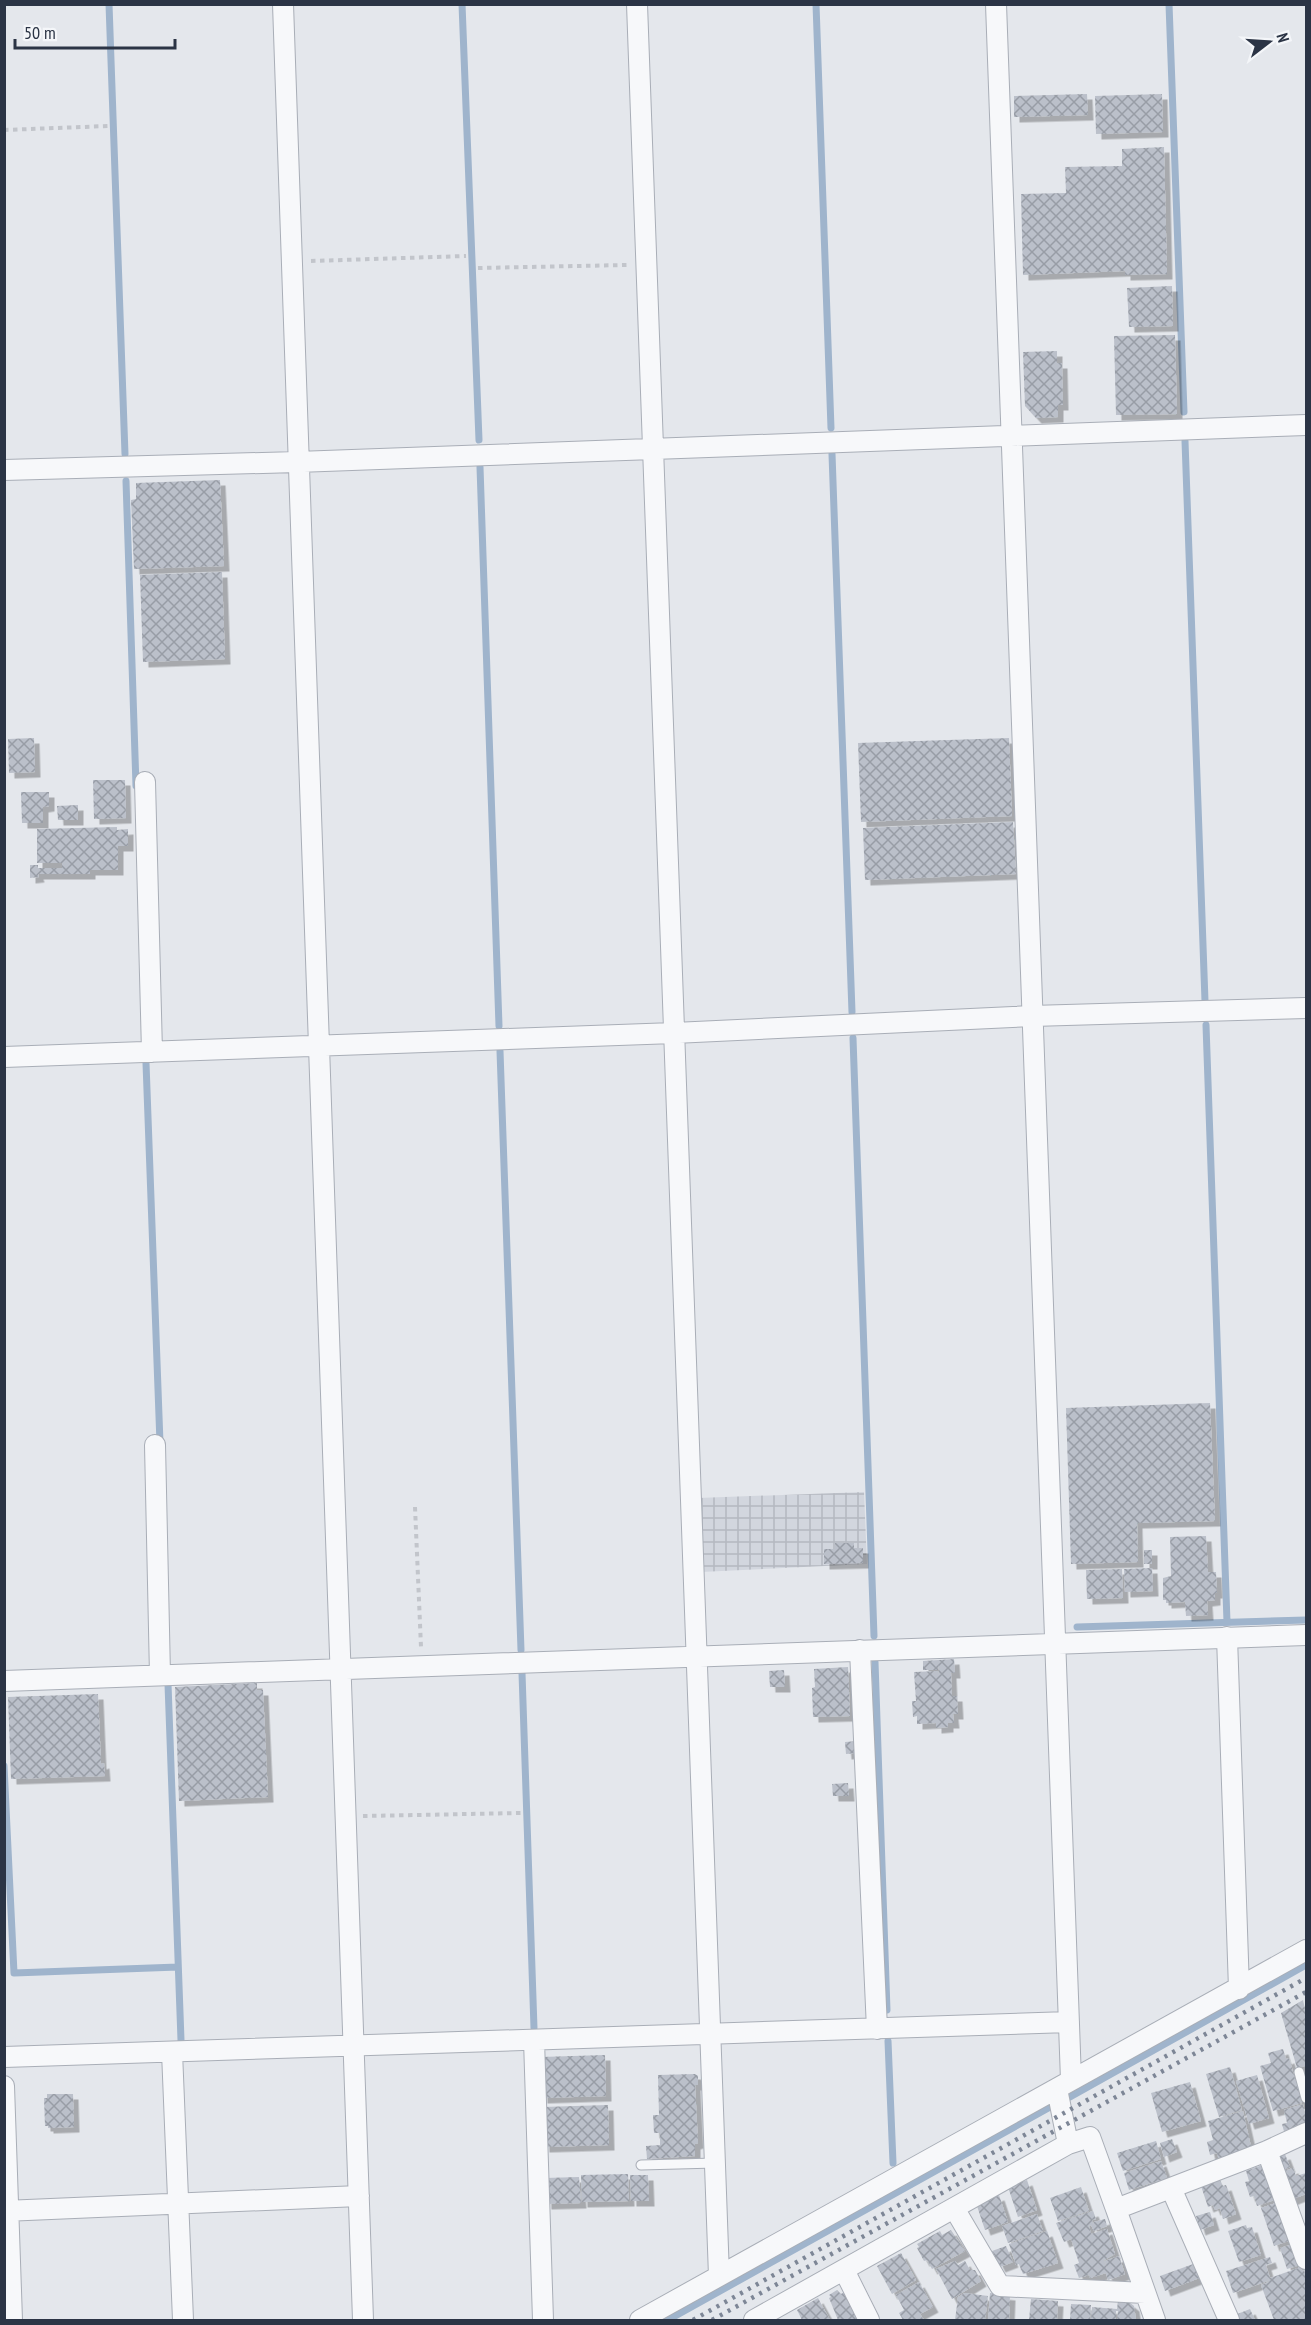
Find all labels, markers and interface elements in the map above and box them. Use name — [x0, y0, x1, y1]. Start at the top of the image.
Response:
scale bar — [15, 12, 176, 50]
north arrow — [1239, 12, 1299, 72]
text: 50 m — [24, 21, 56, 44]
text: N — [1273, 31, 1294, 45]

